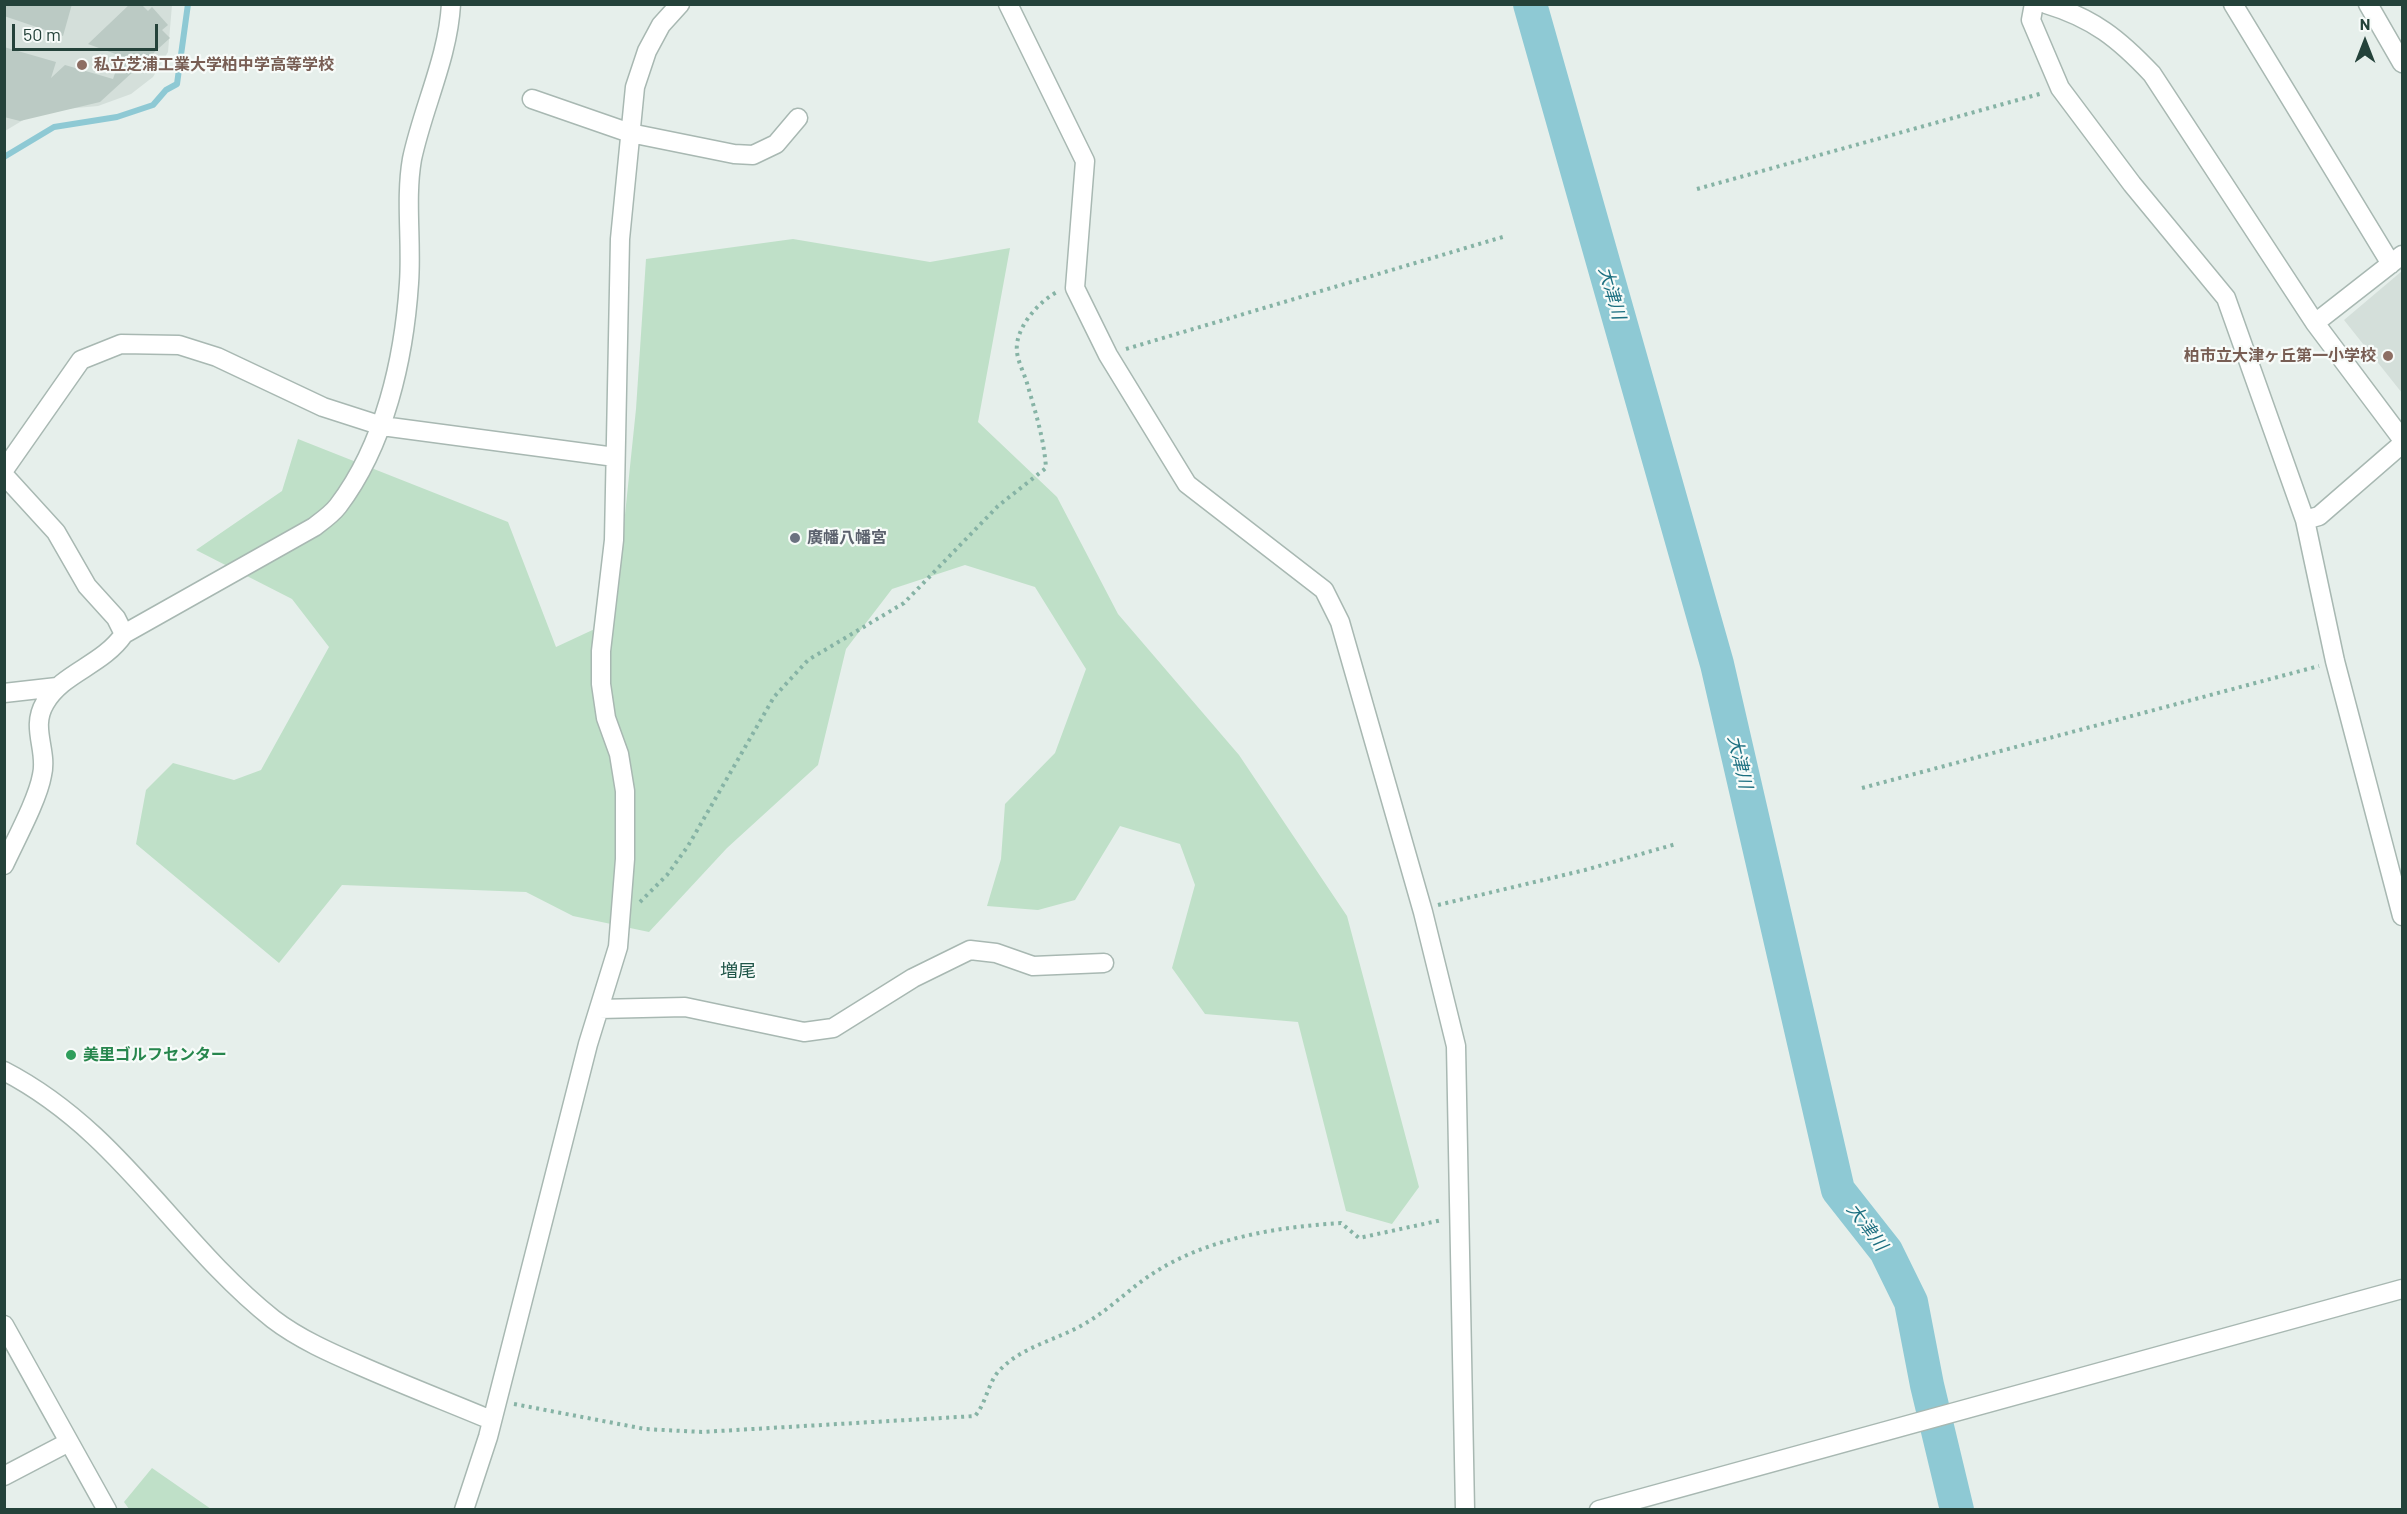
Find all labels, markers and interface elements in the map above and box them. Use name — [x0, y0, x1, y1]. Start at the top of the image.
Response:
scale bar — [15, 12, 160, 50]
north arrow — [2335, 12, 2395, 72]
text: N — [2360, 14, 2370, 33]
text: 50 m — [23, 23, 61, 45]
place label: 私立芝浦工業大学柏中学高等学校 — [94, 55, 334, 75]
marker: 私立芝浦工業大学柏中学高等学校 — [75, 58, 89, 72]
water label: 大津川 — [1594, 264, 1630, 322]
place label: 柏市立大津ヶ丘第一小学校 — [2184, 346, 2376, 366]
marker: 柏市立大津ヶ丘第一小学校 — [2381, 349, 2395, 363]
place label: 廣幡八幡宮 — [807, 528, 887, 548]
marker: 廣幡八幡宮 — [788, 531, 802, 545]
water label: 大津川 — [1723, 733, 1757, 791]
district label: 増尾 — [720, 960, 756, 982]
place label: 美里ゴルフセンター — [83, 1045, 227, 1065]
marker: 美里ゴルフセンター — [64, 1048, 78, 1062]
water label: 大津川 — [1842, 1199, 1892, 1255]

